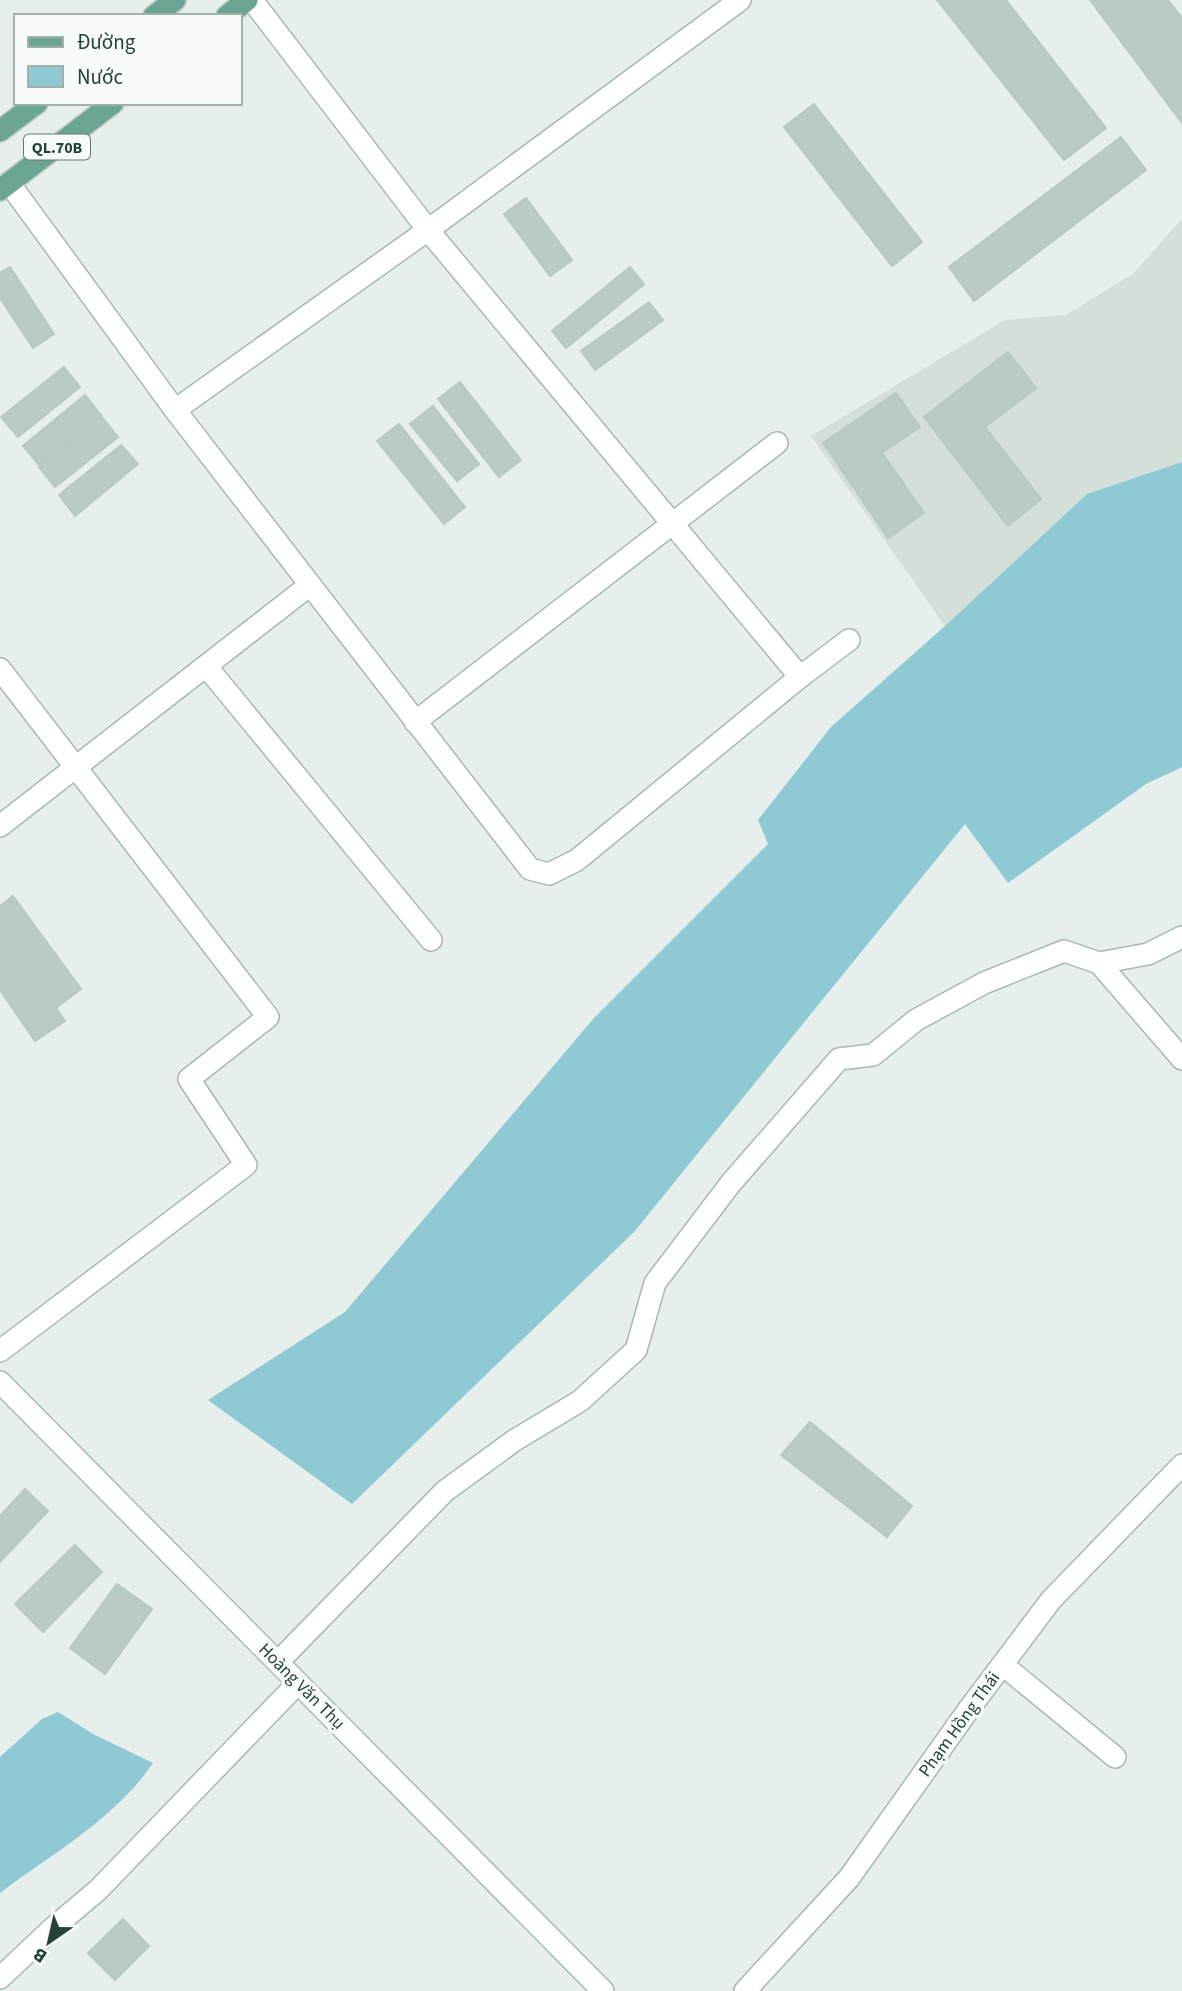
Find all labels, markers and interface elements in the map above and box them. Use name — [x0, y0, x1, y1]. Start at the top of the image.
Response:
legend — [14, 14, 242, 105]
text: Đường — [77, 27, 136, 57]
text: Nước — [77, 62, 123, 92]
road number: QL.70B — [24, 134, 90, 160]
street label: Hoàng Văn Thụ — [253, 1637, 351, 1735]
street label: Phạm Hồng Thái — [913, 1667, 1006, 1782]
north arrow — [14, 1907, 84, 1977]
text: B — [28, 1940, 53, 1969]

